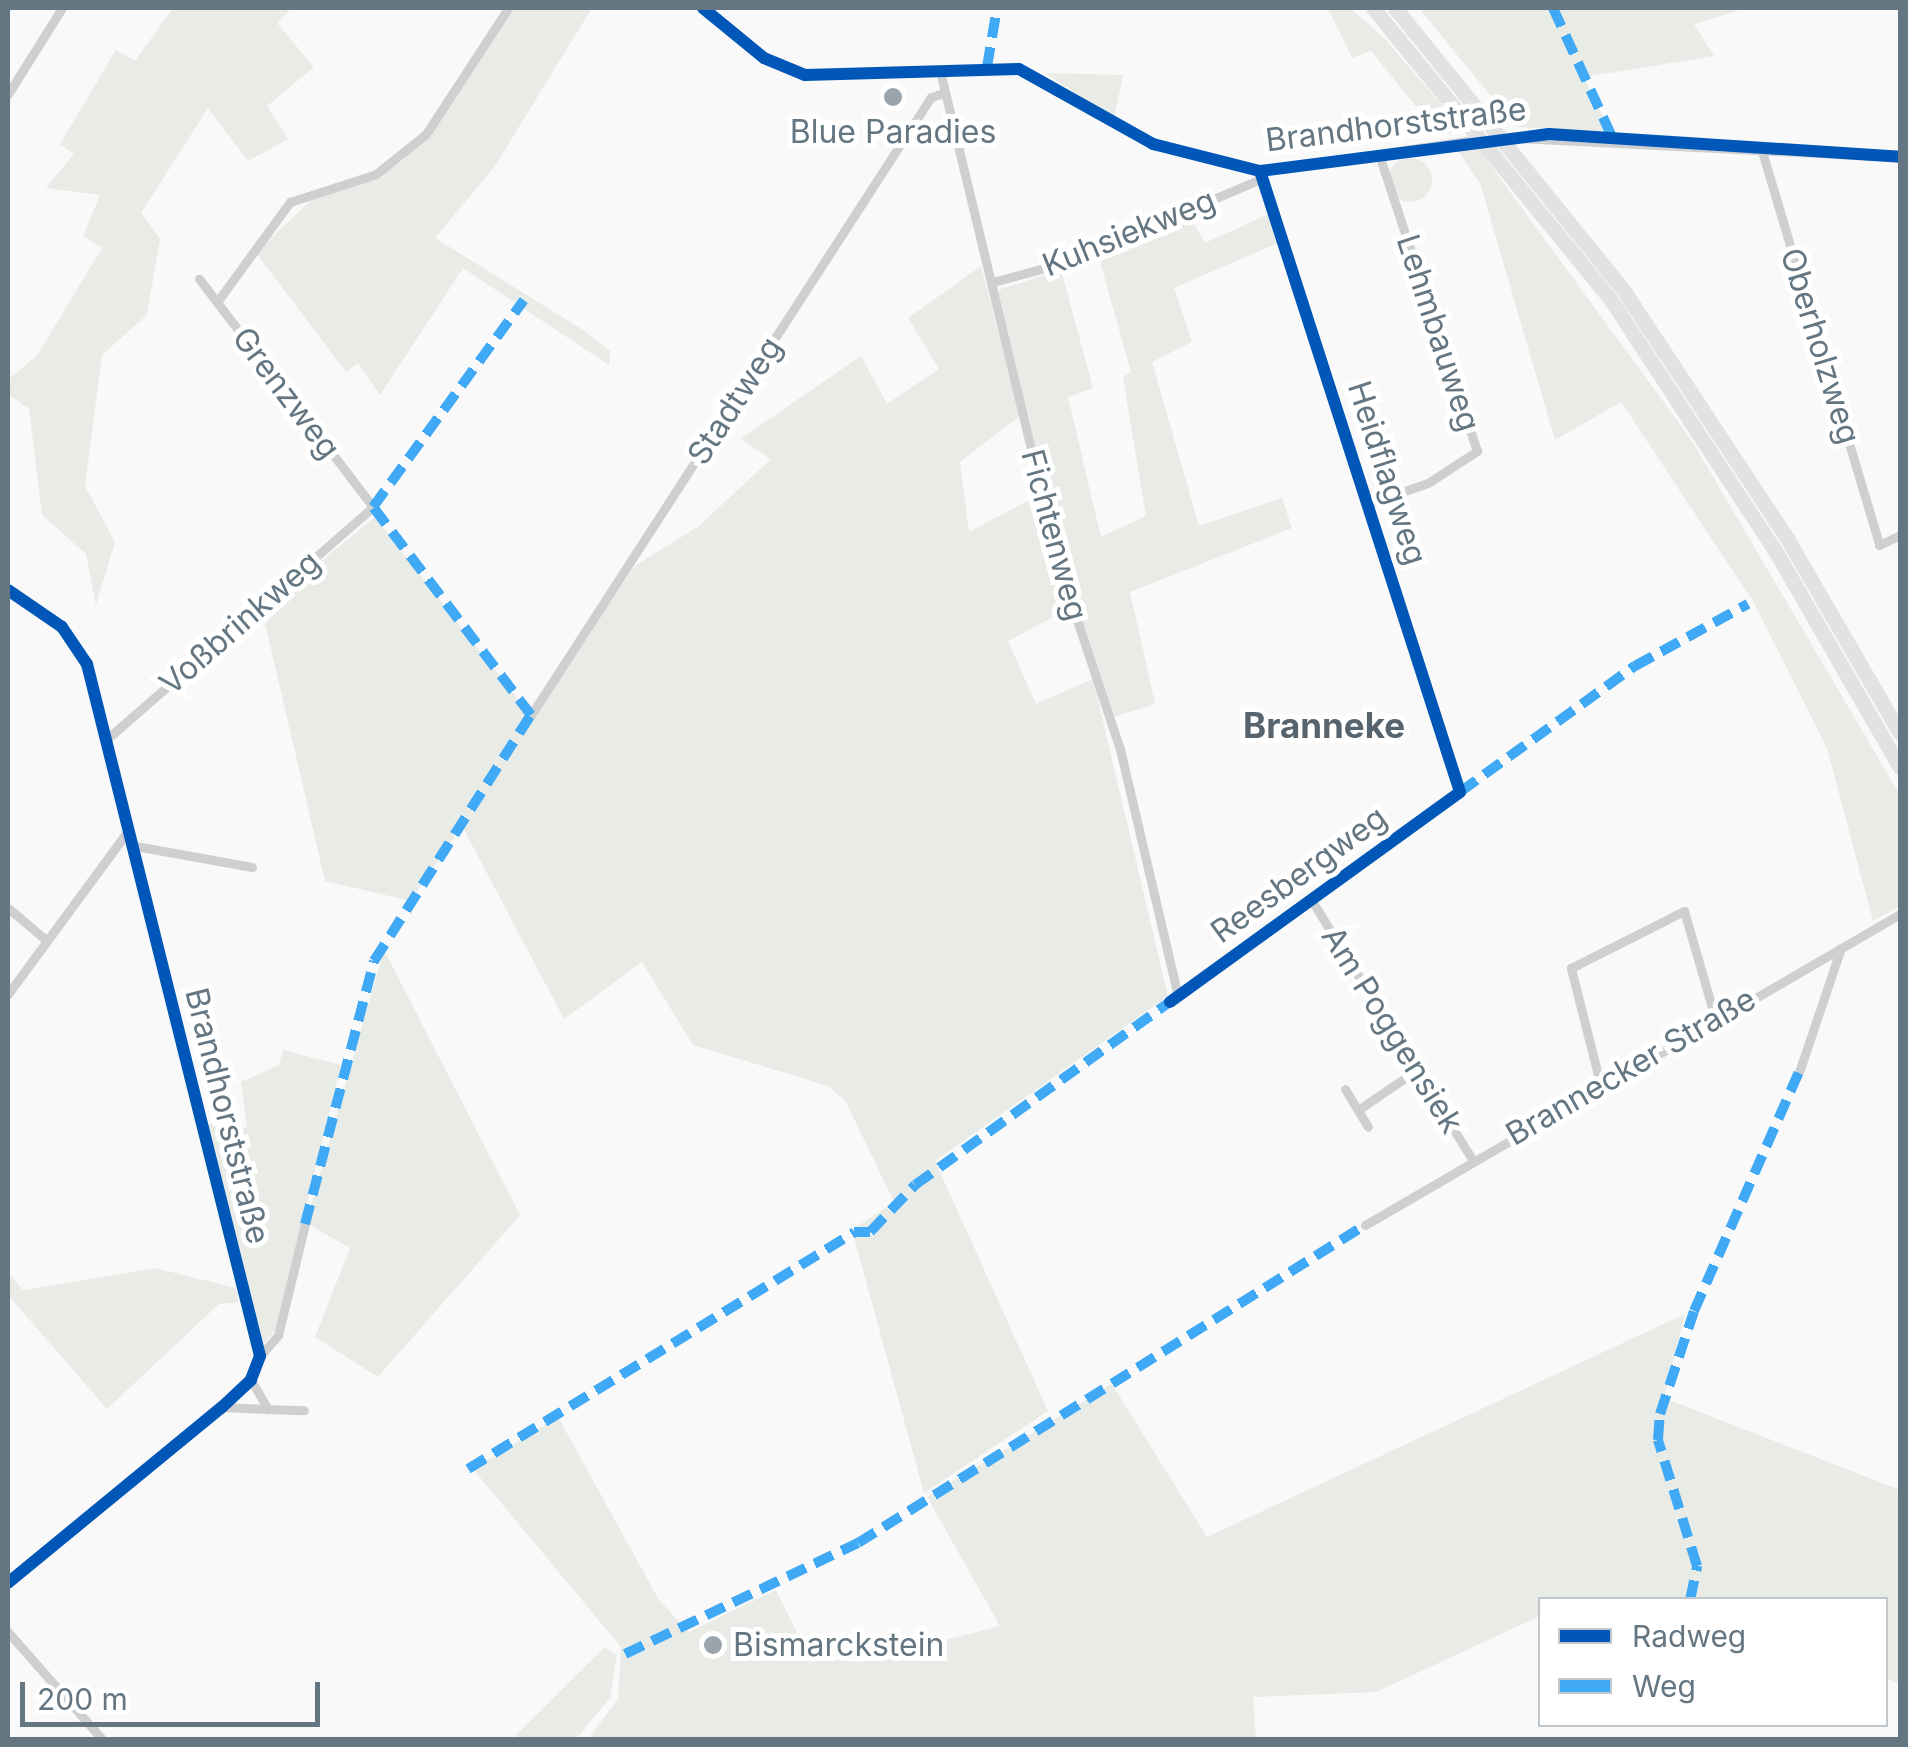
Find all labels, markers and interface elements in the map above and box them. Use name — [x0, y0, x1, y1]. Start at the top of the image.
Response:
marker: Blue Paradies — [882, 86, 904, 108]
street label: Brandhorststraße — [1263, 90, 1529, 160]
place label: Blue Paradies — [790, 113, 996, 151]
street label: Kuhsiekweg — [1037, 181, 1221, 285]
street label: Lehmbauweg — [1388, 230, 1488, 436]
street label: Oberholzweg — [1772, 243, 1868, 449]
street label: Grenzweg — [224, 320, 348, 466]
street label: Stadtweg — [680, 330, 790, 472]
street label: Heidflagweg — [1339, 376, 1435, 570]
street label: Fichtenweg — [1013, 445, 1095, 625]
street label: Voßbrinkweg — [152, 543, 328, 703]
district label: Branneke — [1243, 704, 1405, 746]
street label: Reesbergweg — [1204, 798, 1394, 952]
street label: Am Poggensiek — [1313, 920, 1471, 1140]
street label: Brannecker Straße — [1499, 980, 1763, 1154]
street label: Brandhorststraße — [177, 984, 277, 1248]
legend — [1538, 1597, 1888, 1727]
text: Radweg — [1632, 1618, 1746, 1654]
place label: Bismarckstein — [733, 1626, 944, 1664]
marker: Bismarckstein — [702, 1634, 724, 1656]
scale bar — [25, 1662, 325, 1724]
text: Weg — [1632, 1668, 1696, 1704]
text: 200 m — [37, 1681, 128, 1717]

